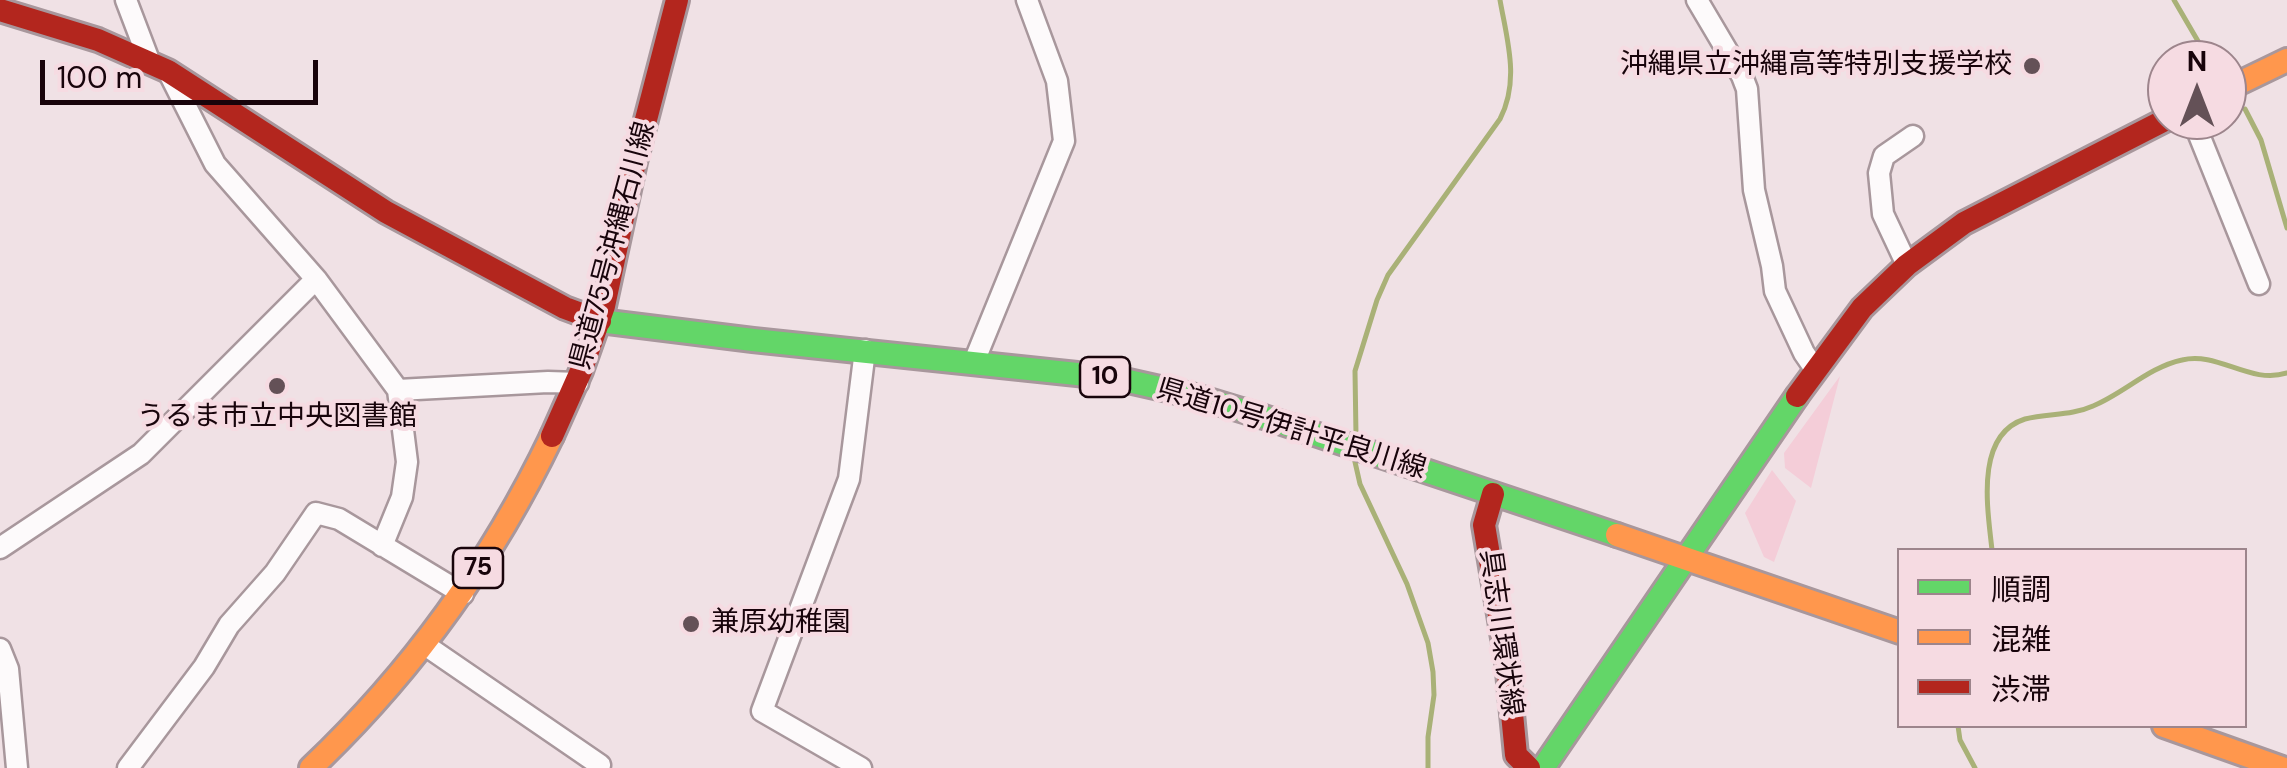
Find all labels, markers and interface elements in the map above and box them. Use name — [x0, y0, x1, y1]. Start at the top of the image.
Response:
scale bar — [45, 40, 322, 102]
north arrow — [2147, 40, 2247, 140]
text: N — [2187, 43, 2207, 80]
place label: 沖縄県立沖縄高等特別支援学校 — [1620, 49, 2012, 83]
marker: 沖縄県立沖縄高等特別支援学校 — [2021, 55, 2043, 77]
text: 100 m — [57, 58, 142, 97]
street label: 県道75号沖縄石川線 — [565, 118, 663, 374]
road number: 10 — [1080, 357, 1130, 397]
street label: 県道10号伊計平良川線 — [1152, 373, 1430, 487]
marker: うるま市立中央図書館 — [266, 375, 288, 397]
place label: うるま市立中央図書館 — [137, 401, 417, 435]
street label: 具志川環状線 — [1472, 547, 1528, 719]
road number: 75 — [453, 548, 503, 588]
legend — [1897, 548, 2247, 728]
text: 順調 — [1991, 570, 2051, 609]
place label: 兼原幼稚園 — [711, 607, 851, 641]
marker: 兼原幼稚園 — [680, 613, 702, 635]
text: 混雑 — [1991, 620, 2051, 659]
text: 渋滞 — [1991, 670, 2051, 709]

